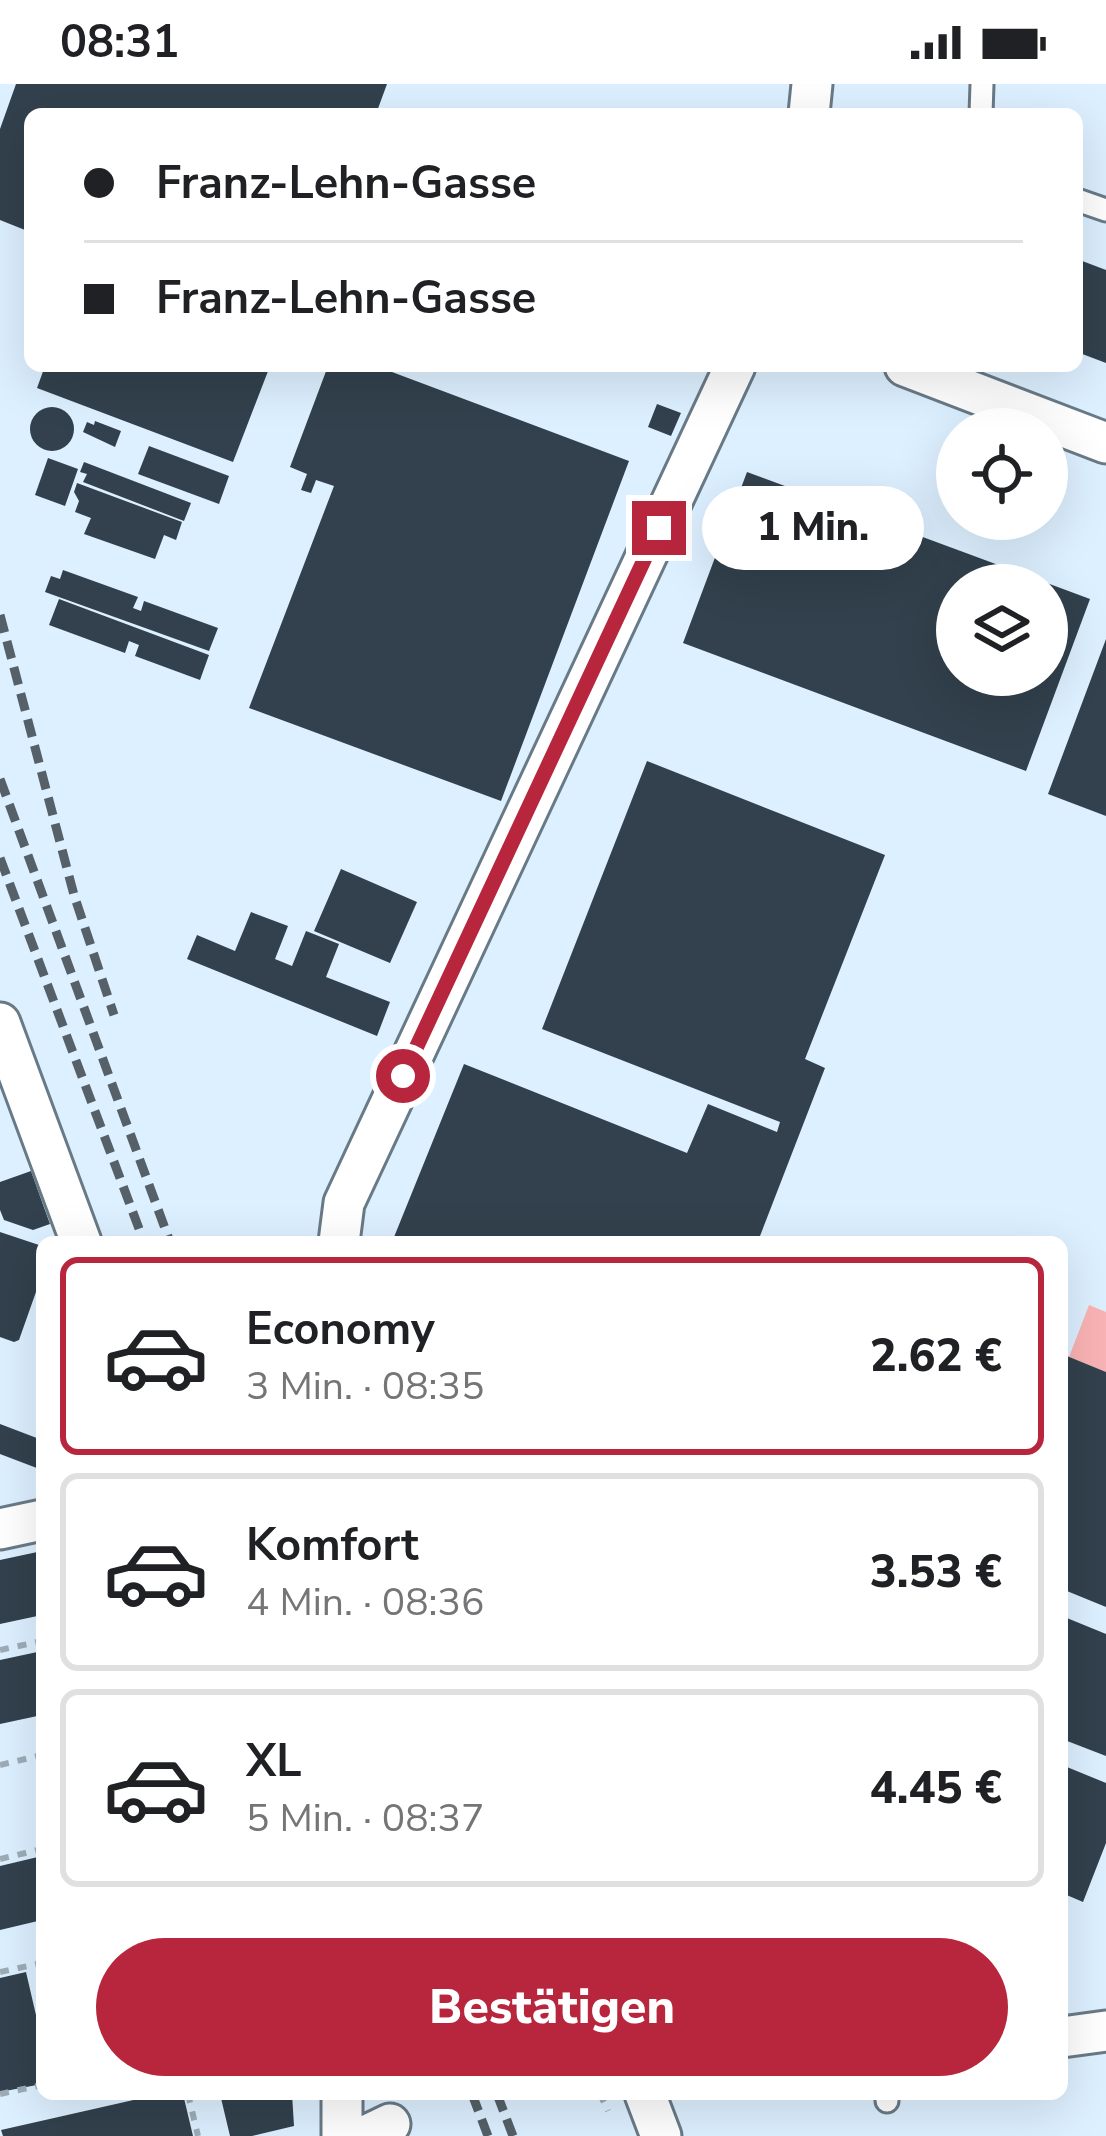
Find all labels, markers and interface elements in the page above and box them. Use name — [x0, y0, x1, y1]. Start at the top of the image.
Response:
text: 08:31 — [60, 12, 179, 73]
text: Franz-Lehn-Gasse — [156, 153, 536, 214]
text: Franz-Lehn-Gasse — [156, 268, 536, 329]
map controls — [936, 408, 1068, 696]
button: locate — [936, 408, 1068, 540]
callout: 1 Min. — [701, 486, 923, 570]
route end — [632, 501, 686, 555]
text: 1 Min. — [757, 501, 869, 554]
button: layers — [936, 564, 1068, 696]
route start — [376, 1049, 430, 1103]
text: Economy — [246, 1299, 435, 1360]
icon: car — [102, 1302, 210, 1410]
text: 2.62 € — [870, 1326, 1002, 1387]
text: 3 Min. · 08:35 — [246, 1360, 484, 1413]
text: Komfort — [246, 1515, 419, 1576]
icon: car — [102, 1518, 210, 1626]
text: 3.53 € — [870, 1542, 1002, 1603]
text: 4 Min. · 08:36 — [246, 1576, 484, 1629]
text: XL — [246, 1731, 302, 1792]
icon: car — [102, 1734, 210, 1842]
text: 4.45 € — [870, 1758, 1002, 1819]
text: 5 Min. · 08:37 — [246, 1792, 484, 1845]
button: Bestätigen — [96, 1938, 1008, 2076]

